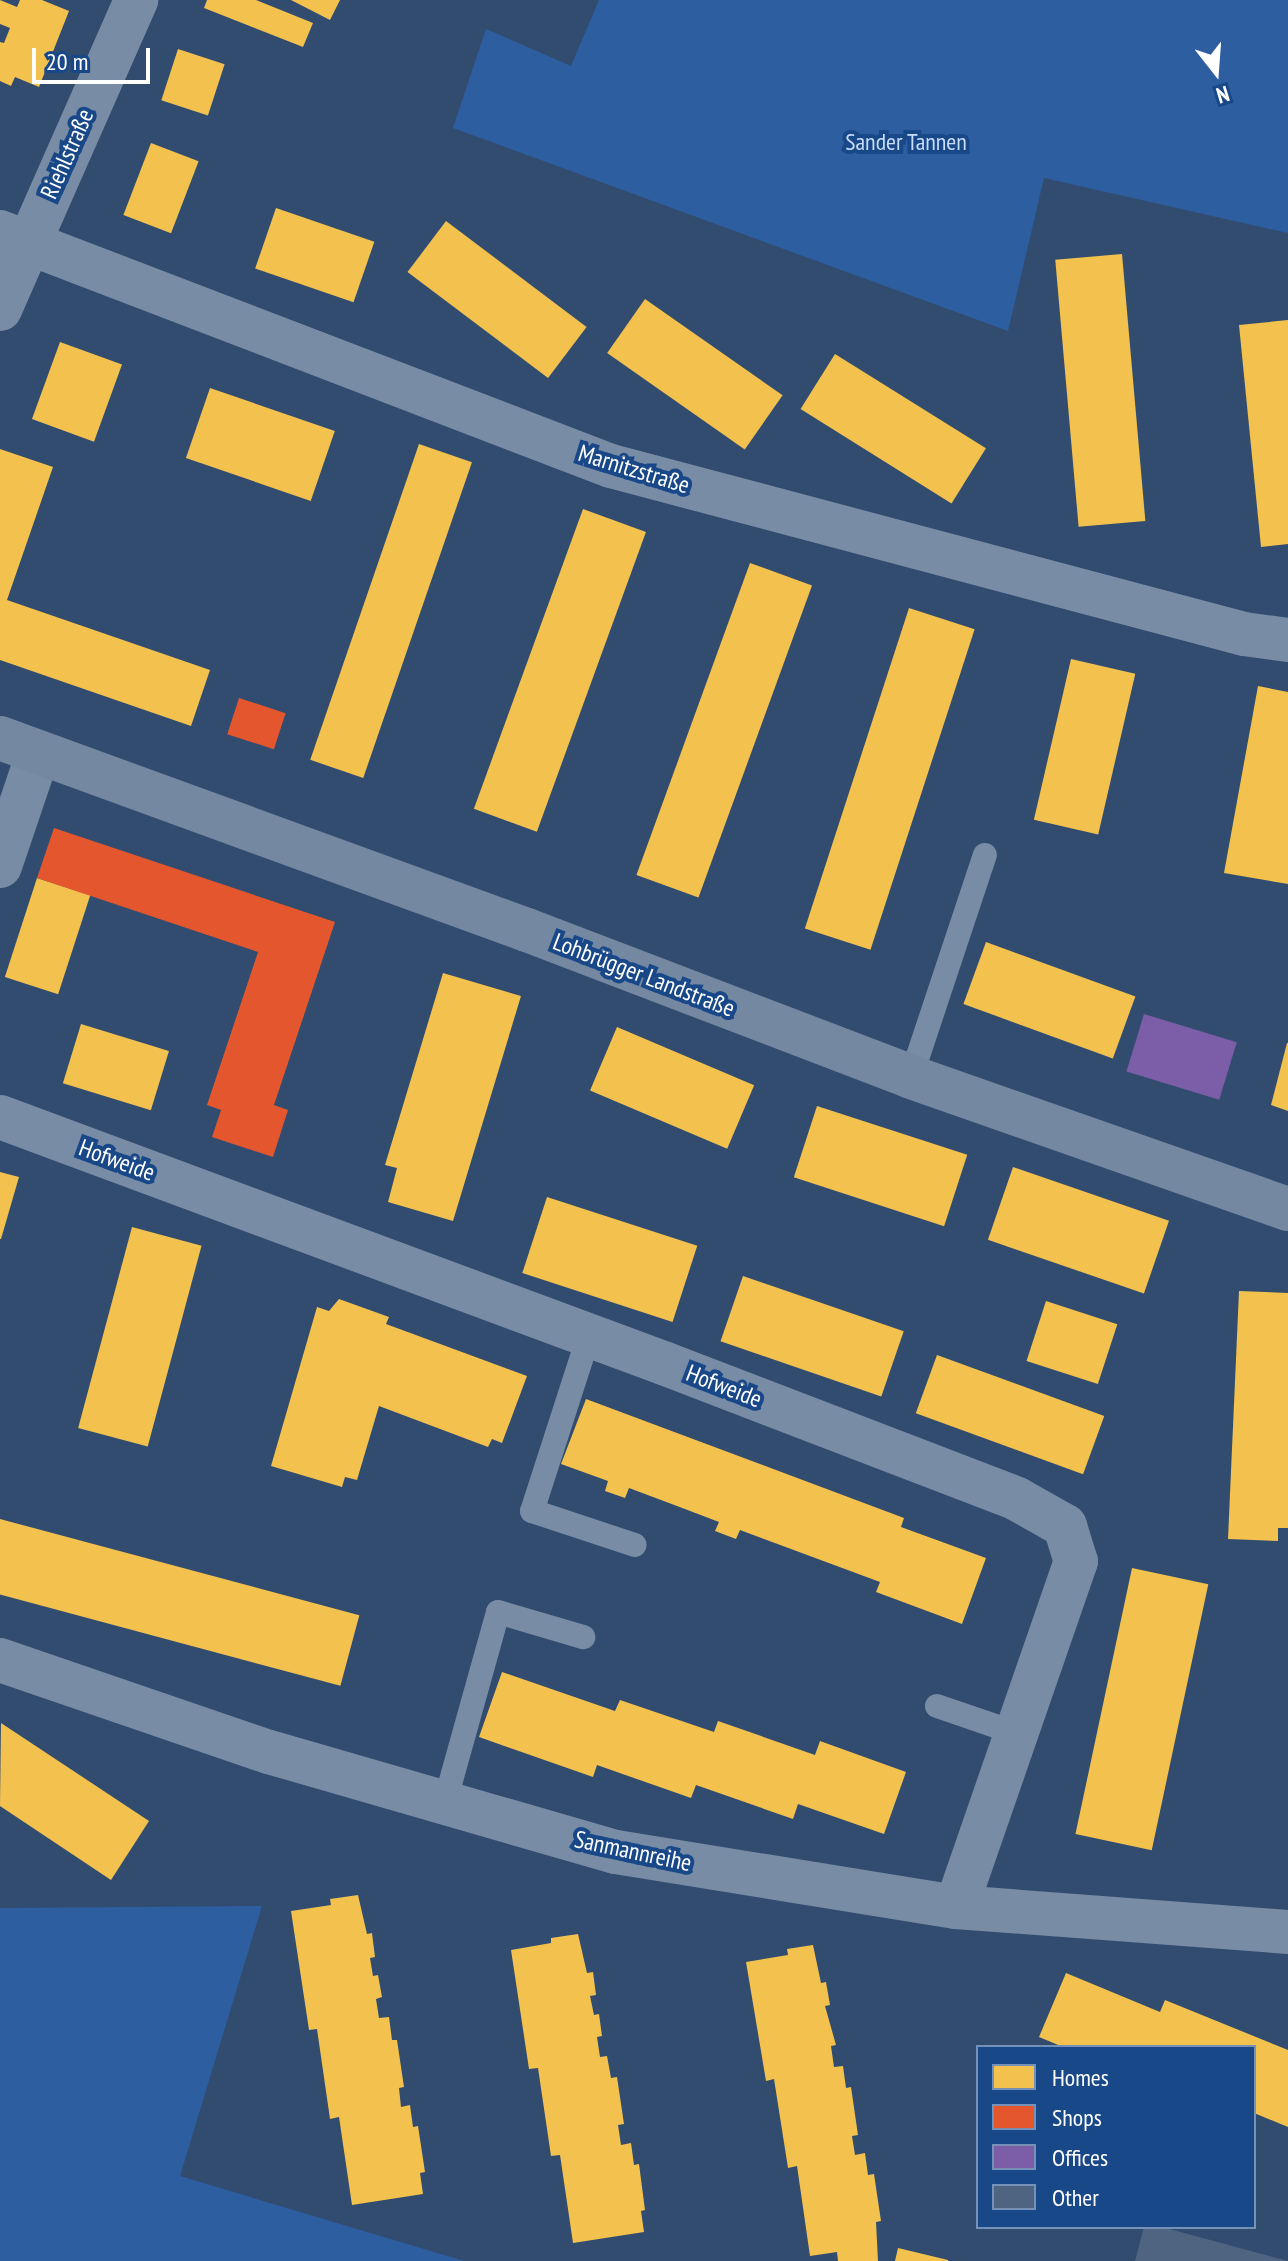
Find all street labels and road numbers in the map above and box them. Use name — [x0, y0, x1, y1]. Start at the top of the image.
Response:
street label: Riehlstraße — [34, 105, 100, 203]
street label: Marnitzstraße — [575, 438, 693, 500]
street label: Lohbrügger Landstraße — [549, 927, 739, 1023]
street label: Hofweide — [75, 1133, 159, 1187]
street label: Hofweide — [682, 1358, 766, 1414]
street label: Sanmannreihe — [572, 1825, 694, 1877]

